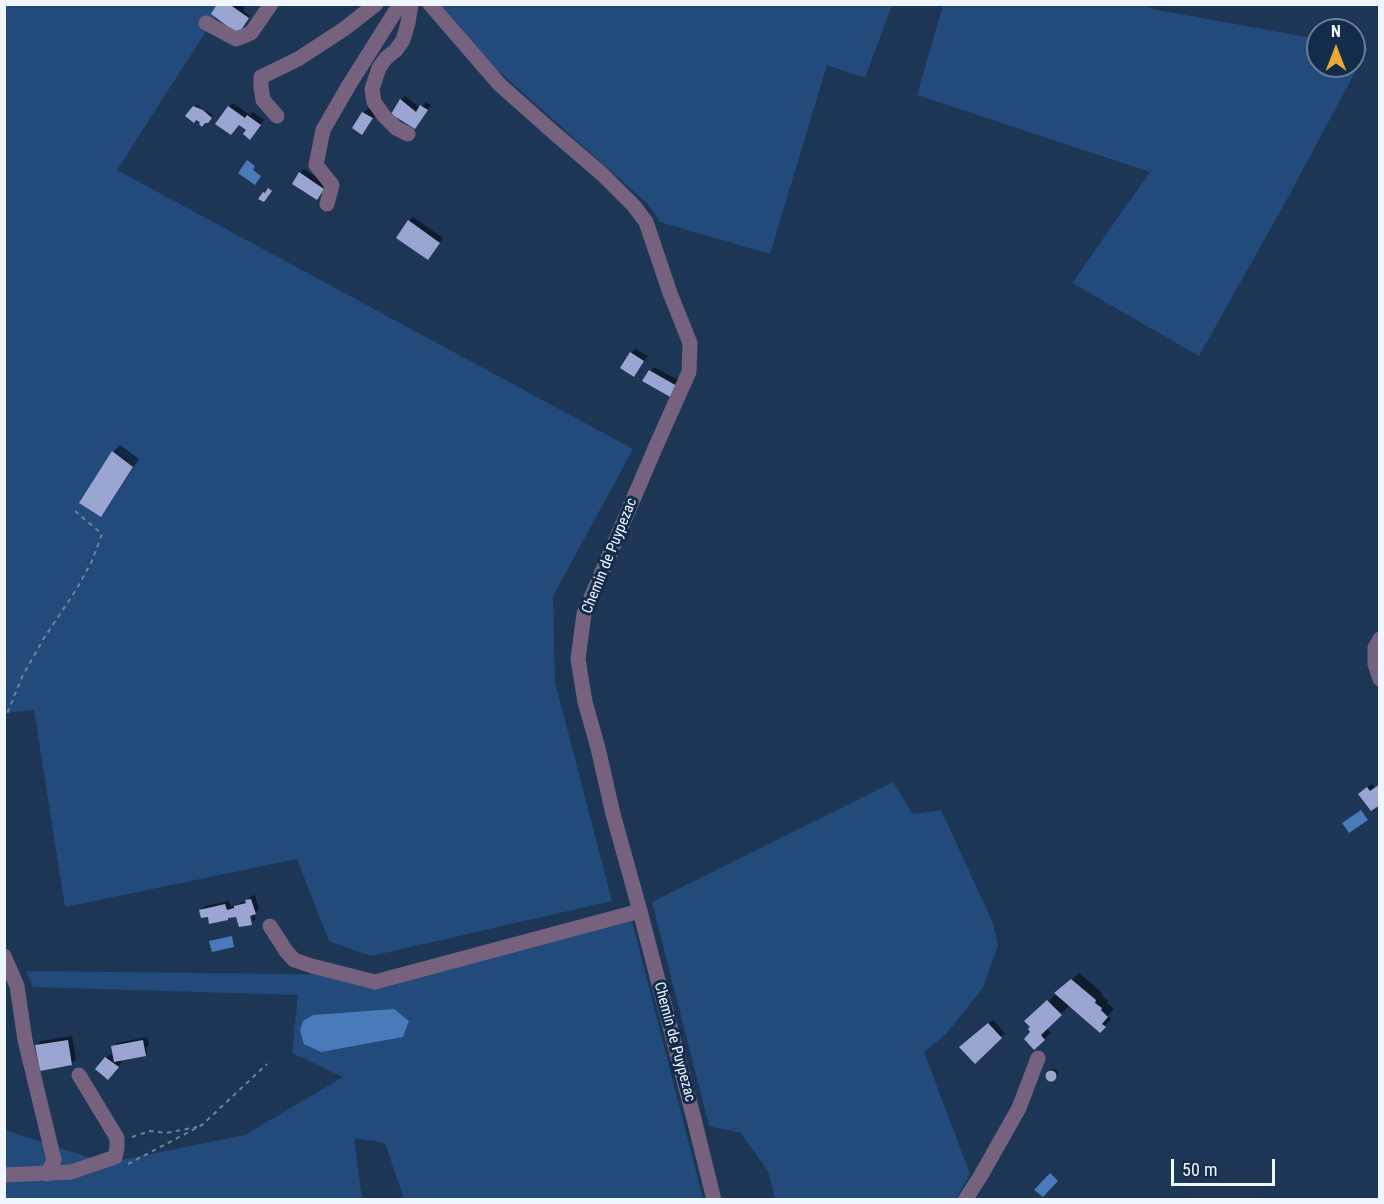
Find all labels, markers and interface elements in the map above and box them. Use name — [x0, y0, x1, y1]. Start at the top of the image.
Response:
north arrow — [1306, 18, 1366, 78]
text: N — [1331, 22, 1341, 41]
street label: Chemin de Puypezac — [579, 496, 641, 616]
street label: Chemin de Puypezac — [649, 980, 699, 1104]
scale bar — [1174, 1147, 1278, 1185]
text: 50 m — [1182, 1159, 1217, 1180]

